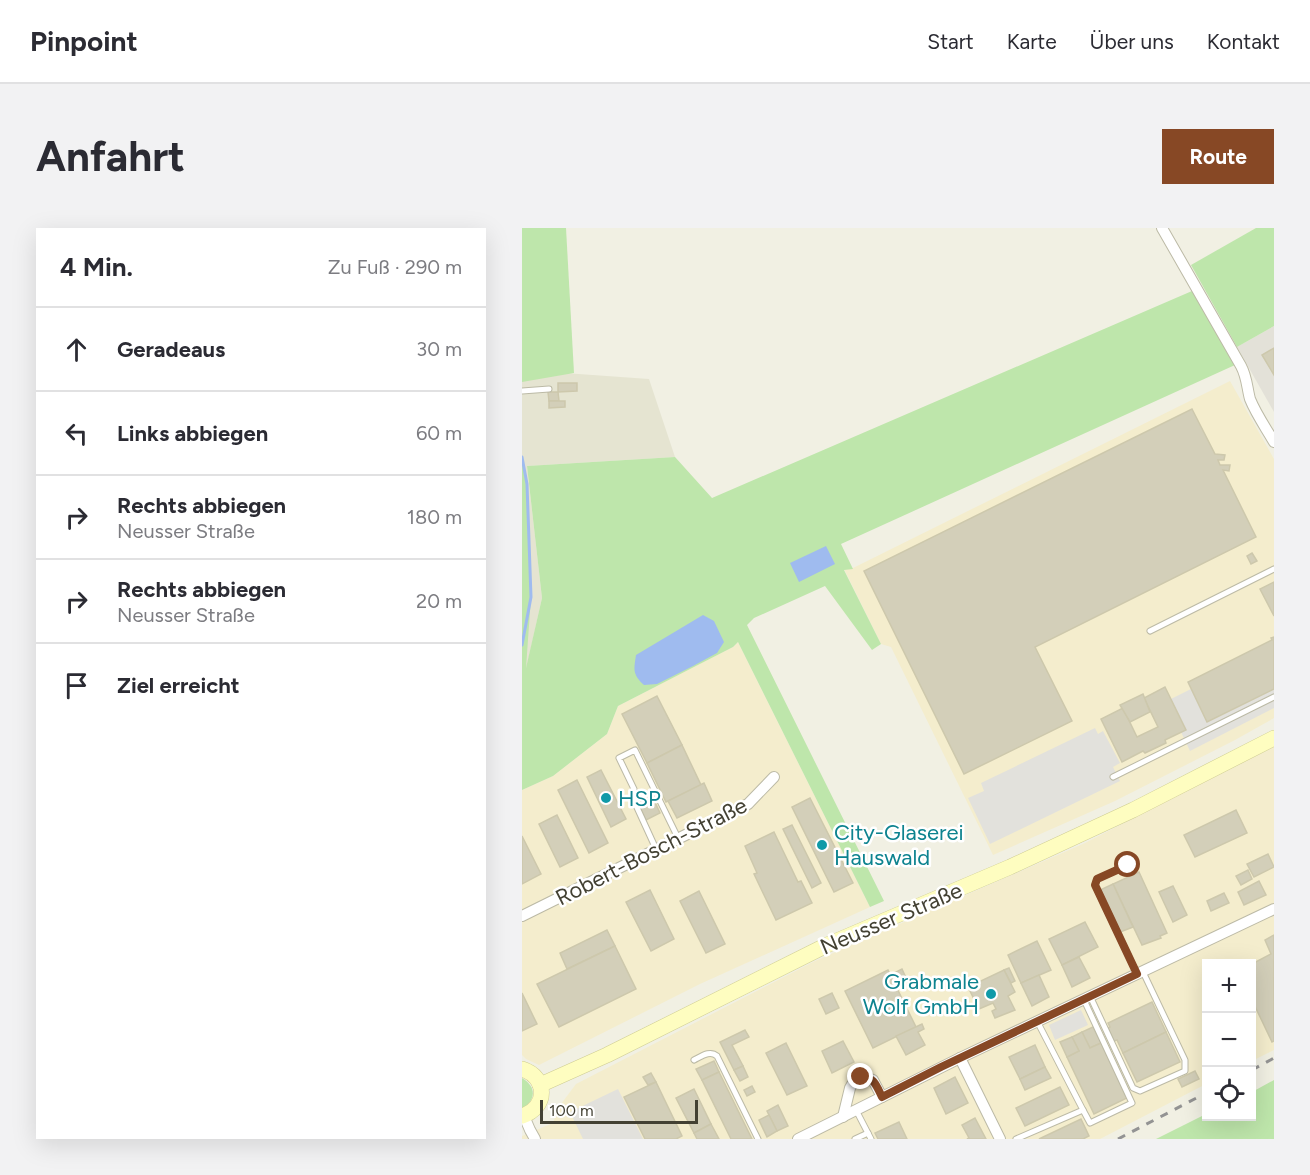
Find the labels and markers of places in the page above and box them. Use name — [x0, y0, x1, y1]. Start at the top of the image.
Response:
place label: HSP — [618, 785, 661, 812]
marker: HSP — [599, 791, 613, 805]
place label: City-Glaserei Hauswald — [834, 819, 964, 871]
marker: City-Glaserei Hauswald — [815, 838, 829, 852]
place label: Grabmale Wolf GmbH — [863, 968, 979, 1020]
marker: Grabmale Wolf GmbH — [984, 987, 998, 1001]

